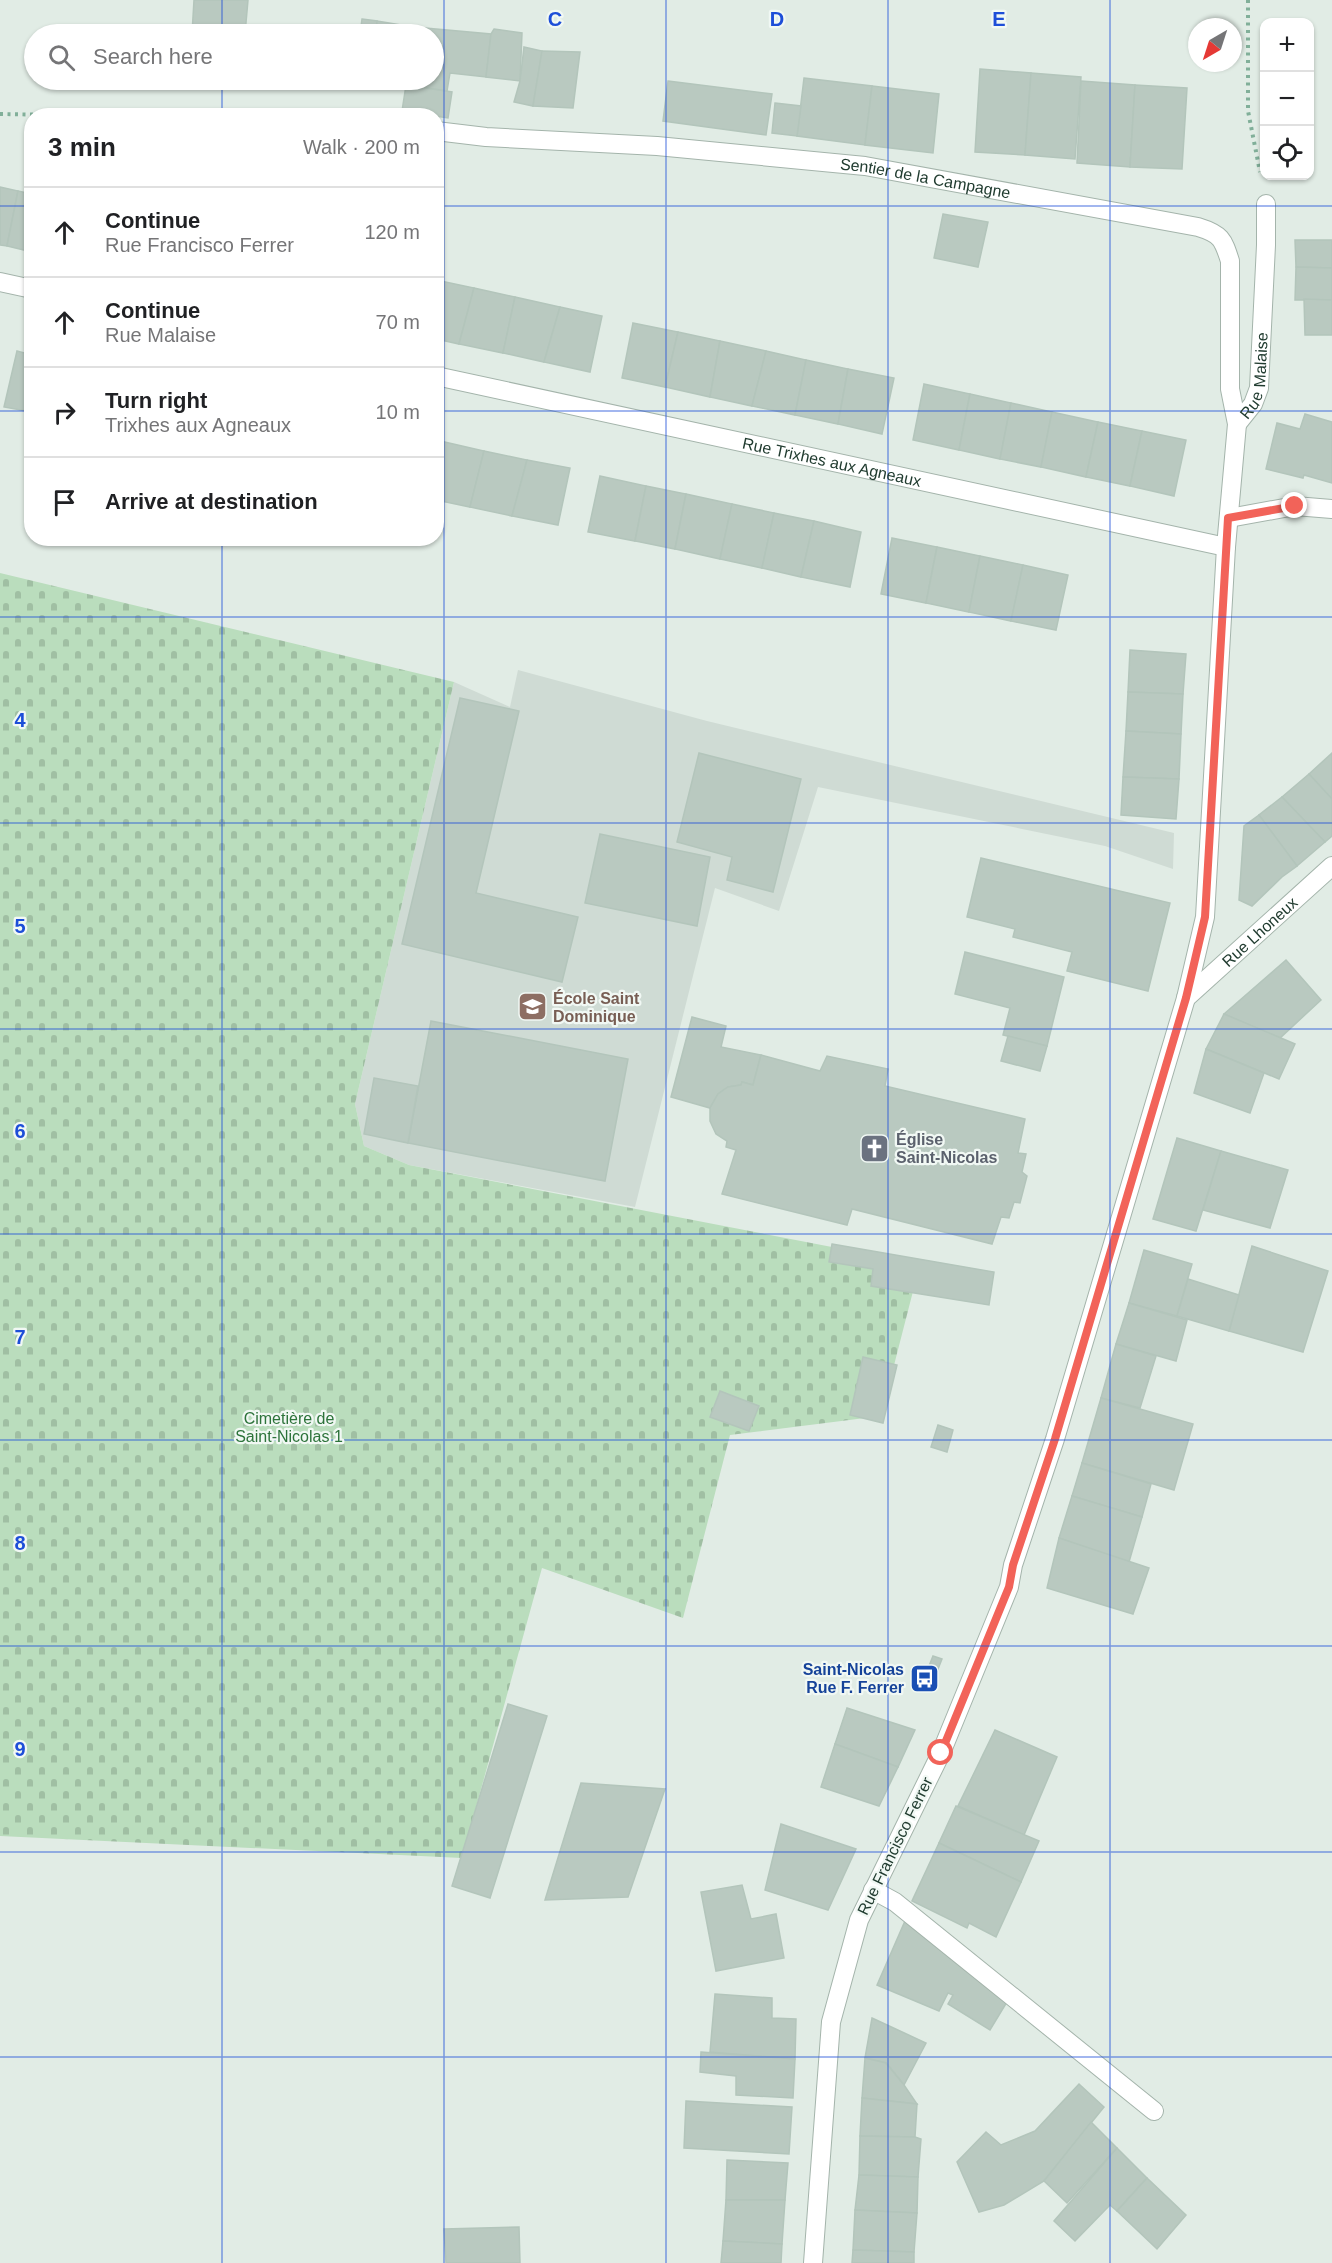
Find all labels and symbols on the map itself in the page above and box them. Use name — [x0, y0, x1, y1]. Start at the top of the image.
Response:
text: C — [548, 8, 562, 30]
text: D — [770, 8, 784, 30]
text: E — [992, 8, 1006, 30]
north arrow — [1188, 18, 1242, 72]
street label: Sentier de la Campagne — [839, 155, 1012, 201]
street label: Rue Malaise — [1236, 332, 1270, 422]
street label: Rue Trixhes aux Agneaux — [741, 434, 923, 489]
route end — [1281, 492, 1307, 518]
text: 4 — [14, 709, 26, 731]
street label: Rue Lhoneux — [1218, 893, 1300, 970]
text: 5 — [14, 915, 26, 937]
place label: École Saint Dominique — [553, 989, 640, 1025]
school or university icon: École Saint Dominique — [516, 991, 548, 1023]
text: 6 — [14, 1120, 26, 1142]
place label: Église Saint-Nicolas — [896, 1130, 997, 1166]
church icon: Église Saint-Nicolas — [859, 1132, 891, 1164]
text: 7 — [14, 1326, 26, 1348]
park label: Cimetière de Saint-Nicolas 1 — [235, 1410, 343, 1445]
text: 8 — [14, 1532, 26, 1554]
place label: Saint-Nicolas Rue F. Ferrer — [803, 1661, 904, 1696]
bus stop icon: Saint-Nicolas Rue F. Ferrer — [909, 1662, 941, 1694]
text: 9 — [14, 1738, 26, 1760]
route start — [927, 1739, 953, 1765]
street label: Rue Francisco Ferrer — [854, 1774, 936, 1918]

